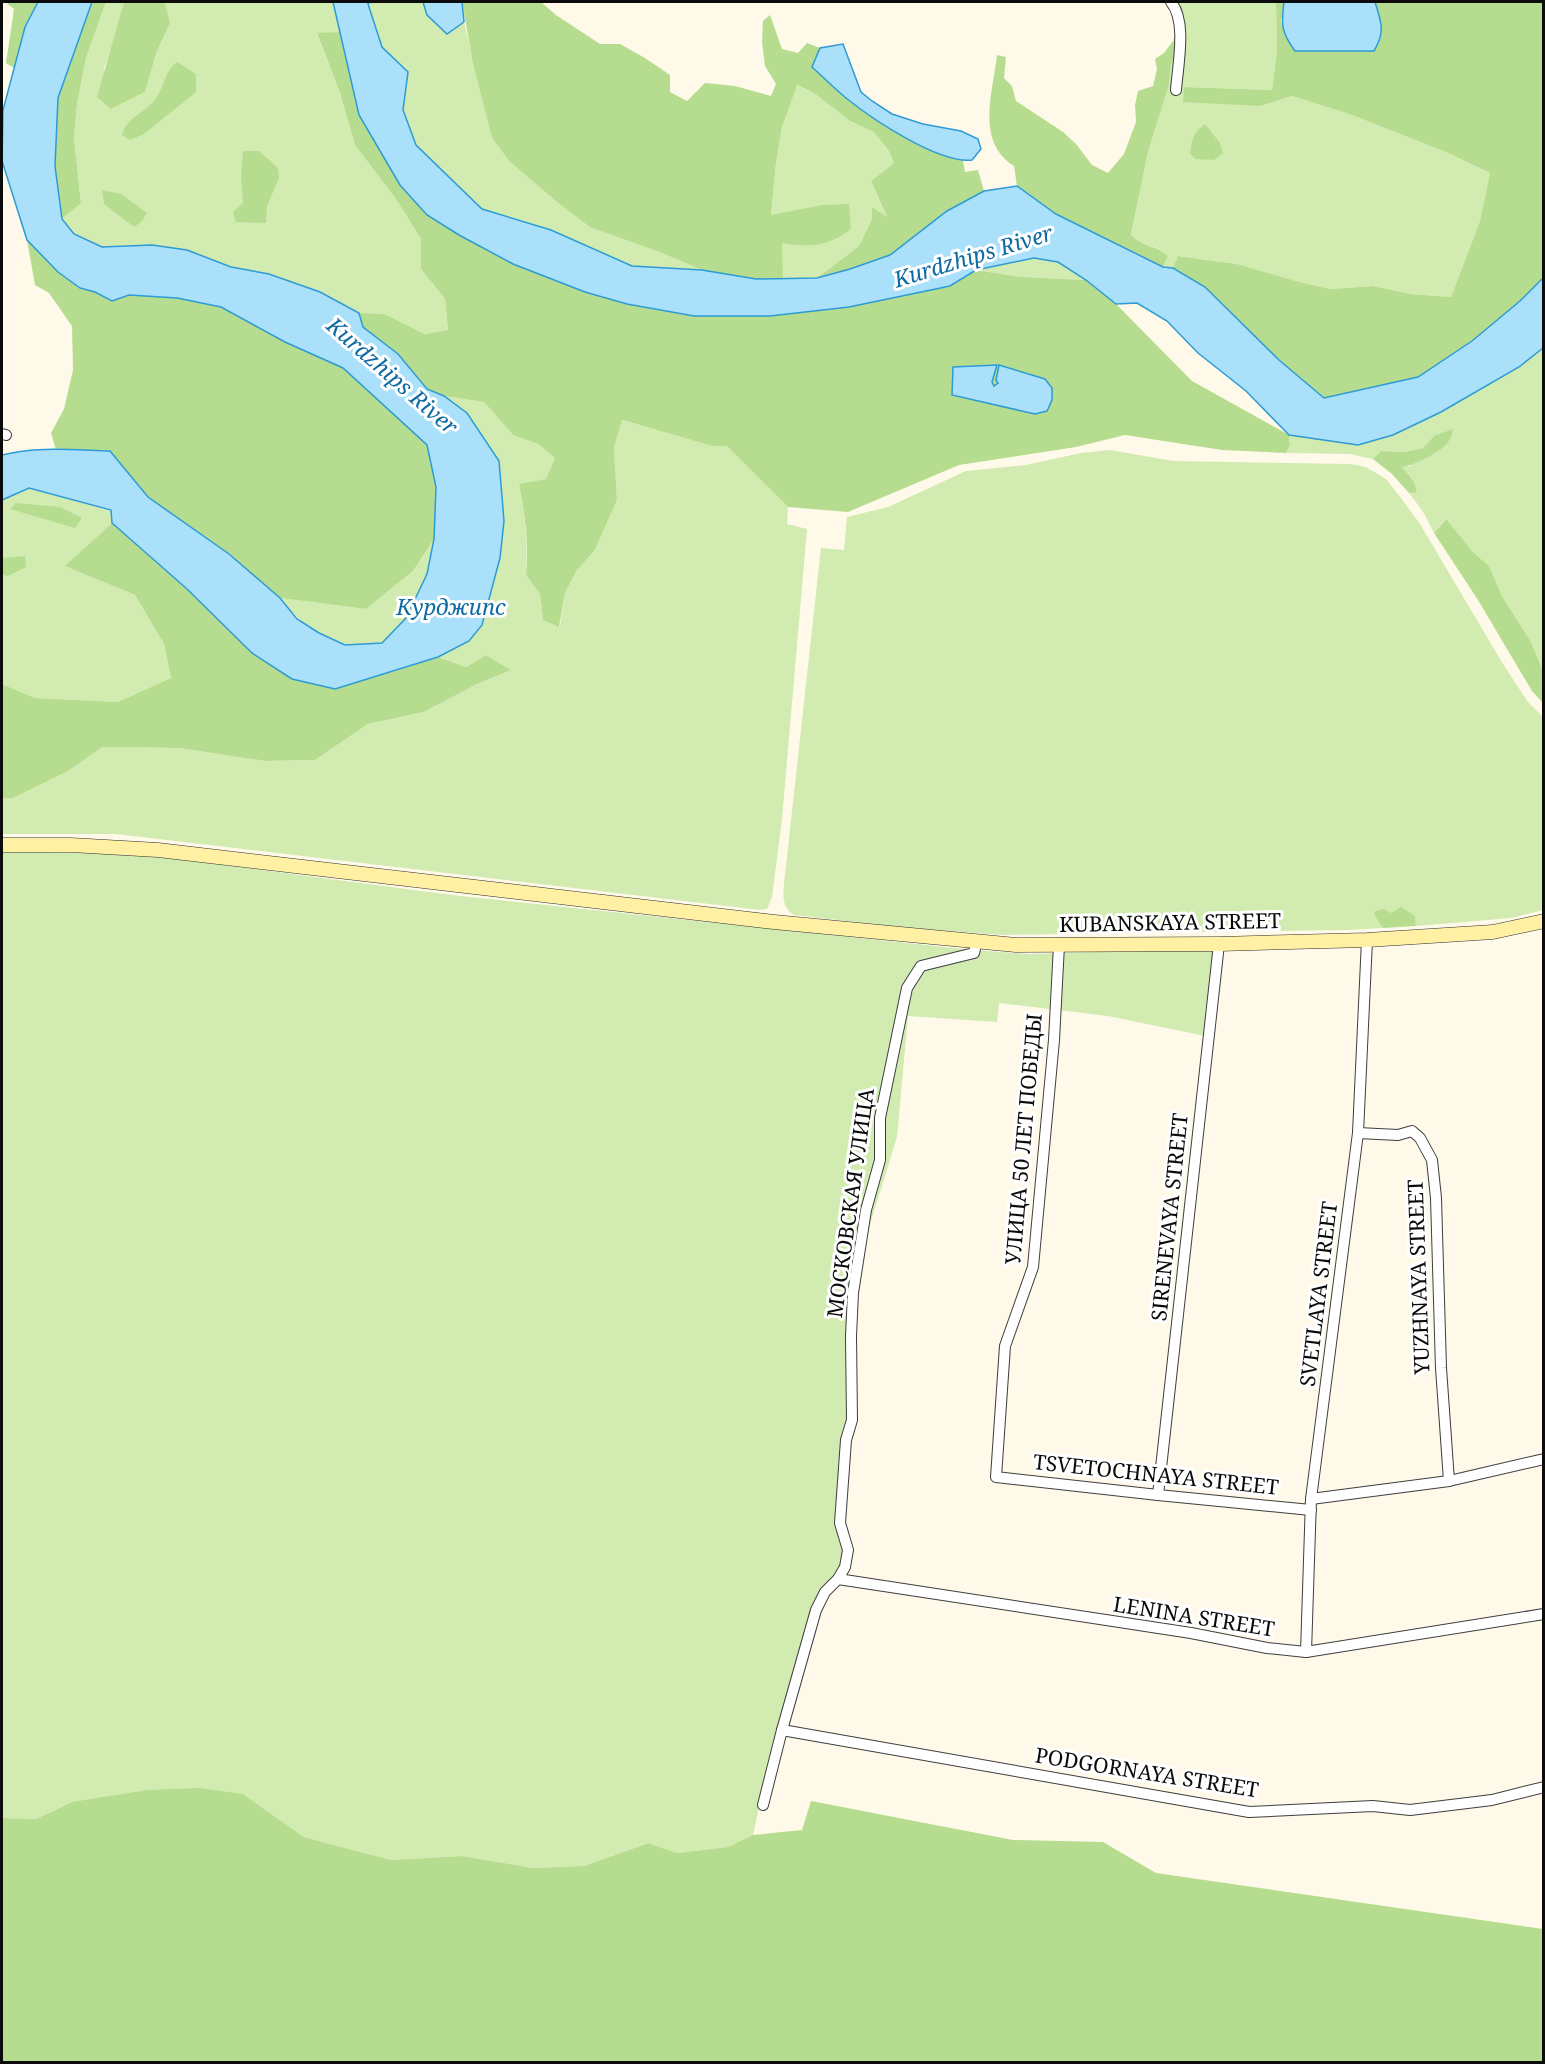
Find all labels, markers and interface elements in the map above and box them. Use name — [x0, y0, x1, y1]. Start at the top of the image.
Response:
water label: Kurdzhips River — [889, 216, 1057, 294]
water label: Kurdzhips River — [320, 309, 466, 441]
water label: Курджипс — [395, 591, 506, 621]
street label: KUBANSKAYA STREET — [1059, 906, 1281, 938]
street label: УЛИЦА 50 ЛЕТ ПОБЕДЫ — [998, 1012, 1048, 1266]
street label: МОСКОВСКАЯ УЛИЦА — [820, 1086, 880, 1320]
street label: SIRENEVAYA STREET — [1144, 1111, 1194, 1322]
street label: YUZHNAYA STREET — [1401, 1179, 1435, 1376]
street label: SVETLAYA STREET — [1293, 1200, 1343, 1388]
street label: TSVETOCHNAYA STREET — [1032, 1447, 1280, 1501]
street label: LENINA STREET — [1111, 1589, 1277, 1643]
street label: PODGORNAYA STREET — [1033, 1741, 1261, 1804]

